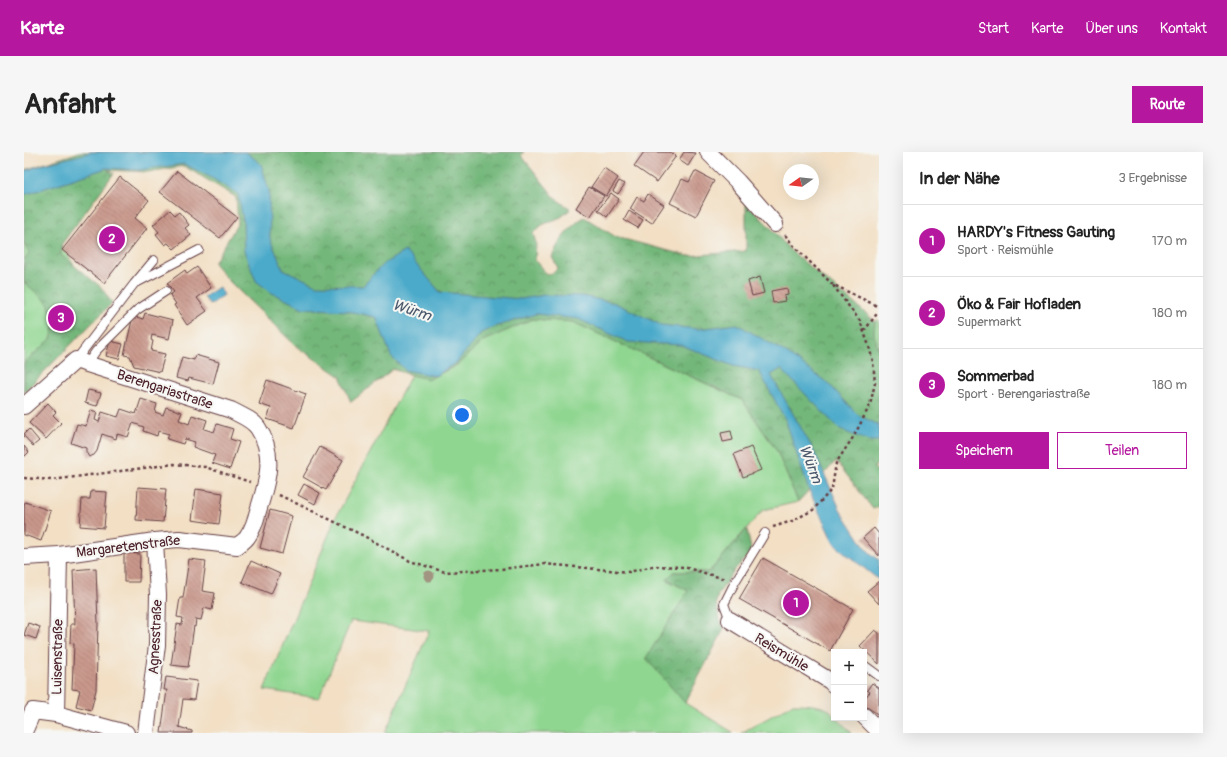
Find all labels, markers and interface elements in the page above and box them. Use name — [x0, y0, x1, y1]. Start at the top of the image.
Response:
text: Karte — [20, 16, 64, 40]
text: Start — [978, 20, 1009, 37]
text: Karte — [1031, 20, 1063, 37]
text: Über uns — [1085, 20, 1138, 37]
text: Kontakt — [1160, 20, 1207, 37]
button: Route — [1132, 86, 1203, 123]
text: Anfahrt — [24, 87, 116, 122]
north arrow — [783, 164, 819, 200]
text: In der Nähe — [919, 168, 1000, 189]
text: 3 Ergebnisse — [1118, 170, 1187, 186]
text: HARDY's Fitness Gauting — [957, 223, 1115, 242]
pin: 2 — [99, 224, 125, 254]
text: 1 — [929, 233, 935, 249]
text: 170 m — [1152, 233, 1187, 249]
text: Sport · Reismühle — [957, 242, 1053, 258]
water label: Würm — [390, 295, 435, 326]
text: Öko & Fair Hofladen — [957, 295, 1081, 314]
pin: 3 — [48, 303, 74, 333]
text: 2 — [928, 305, 936, 321]
text: 180 m — [1152, 305, 1187, 321]
text: Supermarkt — [957, 314, 1021, 330]
street label: Berengariastraße — [115, 366, 215, 413]
text: Sommerbad — [957, 367, 1034, 386]
text: 3 — [928, 377, 936, 393]
text: 180 m — [1152, 377, 1187, 393]
text: Sport · Berengariastraße — [957, 386, 1090, 402]
your location — [452, 405, 472, 425]
button: Speichern — [919, 432, 1049, 469]
button: Teilen — [1057, 432, 1187, 469]
water label: Würm — [795, 442, 827, 487]
street label: Margaretenstraße — [75, 532, 181, 561]
pin: 1 — [783, 588, 809, 618]
street label: Agnesstraße — [145, 599, 166, 675]
street label: Luisenstraße — [48, 619, 67, 695]
street label: Reismühle — [752, 630, 812, 675]
map controls — [831, 649, 867, 721]
button: + — [831, 649, 867, 685]
button: − — [831, 685, 867, 721]

